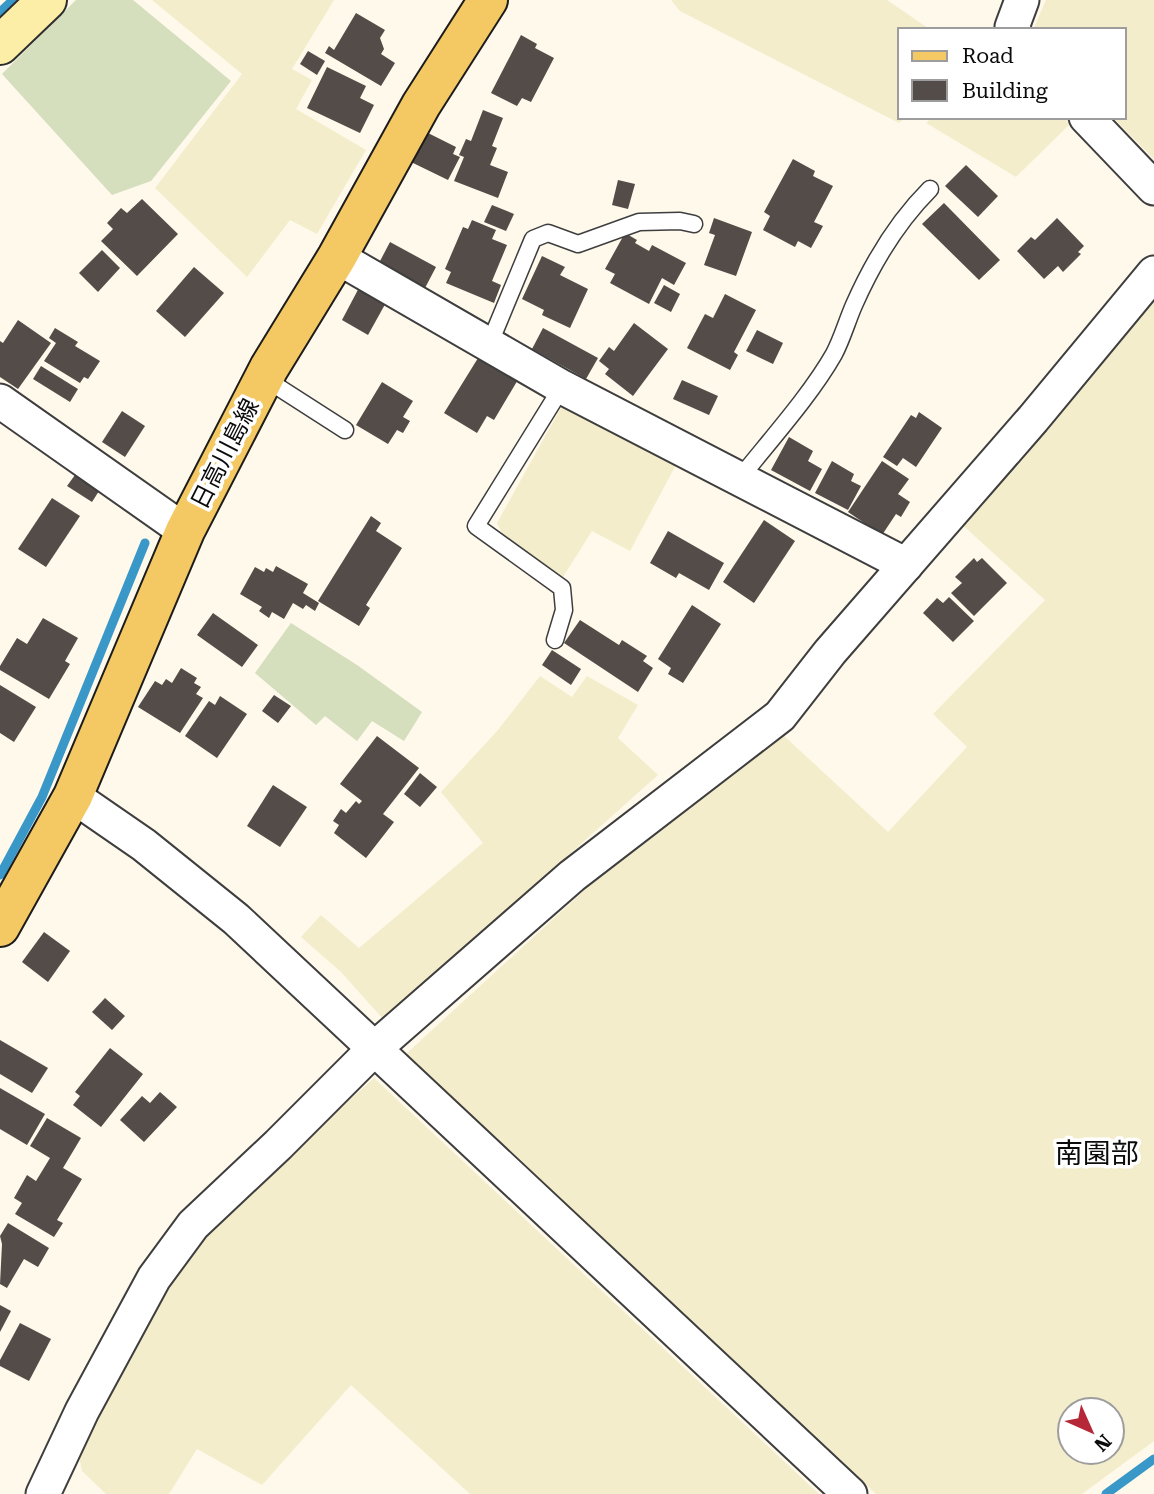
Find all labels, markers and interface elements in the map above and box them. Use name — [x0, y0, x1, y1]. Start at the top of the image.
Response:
legend — [898, 28, 1126, 119]
text: Road — [962, 44, 1014, 68]
text: Building — [962, 79, 1048, 103]
street label: 日高川島線 — [185, 394, 265, 514]
district label: 南園部 — [1055, 1137, 1139, 1170]
north arrow — [1056, 1396, 1126, 1466]
text: N — [1089, 1429, 1116, 1456]

